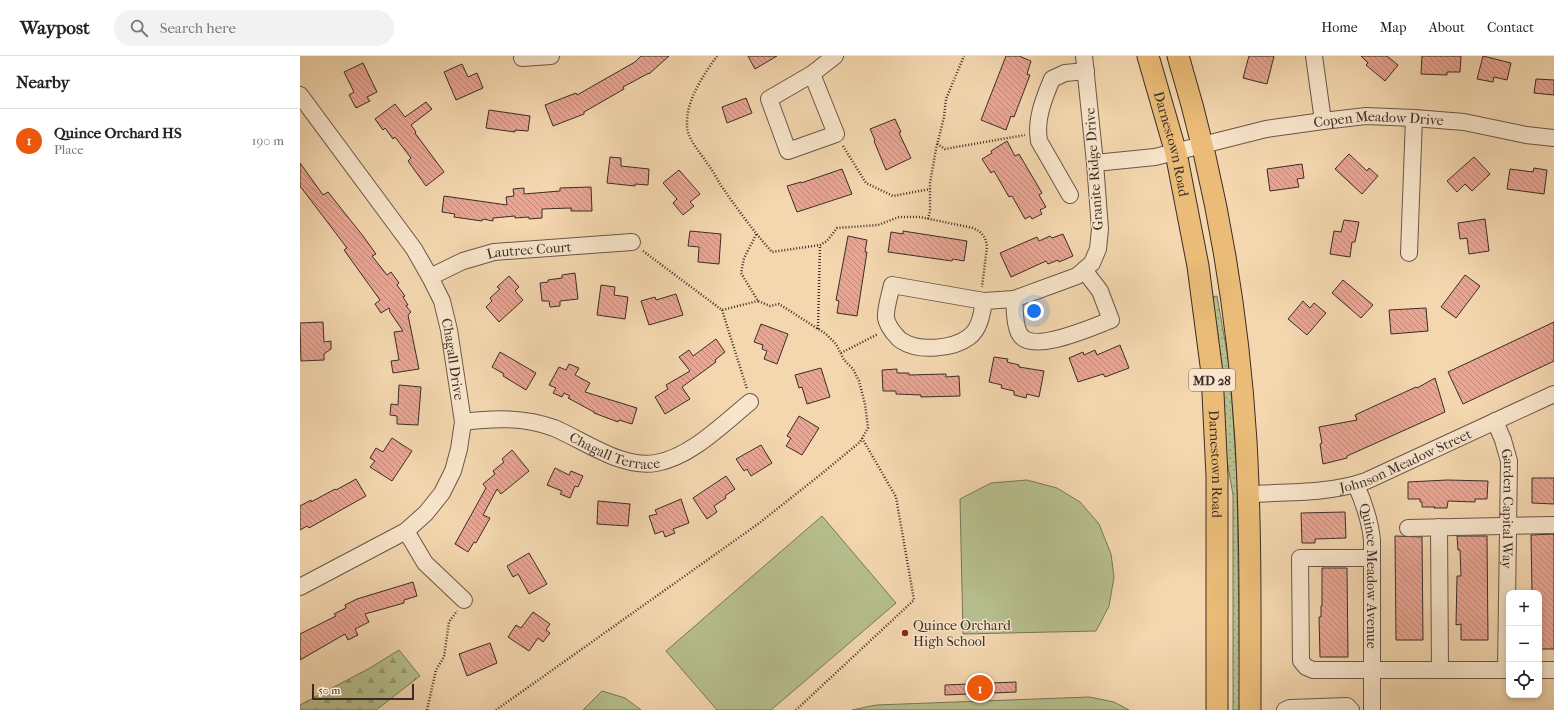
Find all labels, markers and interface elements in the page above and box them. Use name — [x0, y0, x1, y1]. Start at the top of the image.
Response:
search box — [114, 10, 394, 46]
text: Waypost — [20, 17, 90, 39]
icon: search — [128, 17, 150, 39]
text: Search here — [160, 19, 236, 37]
text: Home — [1321, 19, 1358, 36]
text: Map — [1380, 19, 1407, 36]
text: About — [1429, 19, 1465, 36]
text: Contact — [1487, 19, 1534, 36]
text: Nearby — [16, 72, 70, 92]
street label: Darnestown Road — [1150, 89, 1193, 198]
street label: Granite Ridge Drive — [1081, 107, 1107, 231]
street label: Copen Meadow Drive — [1312, 107, 1444, 131]
text: Quince Orchard HS — [54, 124, 182, 142]
text: 1 — [27, 133, 31, 148]
text: 190 m — [252, 133, 284, 148]
text: Place — [54, 142, 84, 157]
street label: Lautrec Court — [484, 238, 572, 262]
your location — [1024, 301, 1044, 321]
street label: Chagall Drive — [438, 316, 468, 401]
road number: MD 28 — [1189, 369, 1235, 391]
street label: Darnestown Road — [1205, 410, 1226, 518]
street label: Johnson Meadow Street — [1337, 425, 1474, 496]
street label: Chagall Terrace — [567, 428, 662, 472]
street label: Garden Capital Way — [1497, 447, 1518, 569]
street label: Quince Meadow Avenue — [1355, 501, 1381, 649]
map controls — [1506, 590, 1542, 698]
button: + — [1506, 590, 1542, 626]
place label: Quince Orchard High School — [913, 617, 1011, 650]
button: − — [1506, 626, 1542, 662]
marker: Quince Orchard High School — [900, 628, 910, 638]
button: locate — [1506, 662, 1542, 698]
pin: 1 — [967, 673, 993, 703]
scale bar — [312, 682, 414, 701]
text: 50 m — [318, 684, 340, 697]

